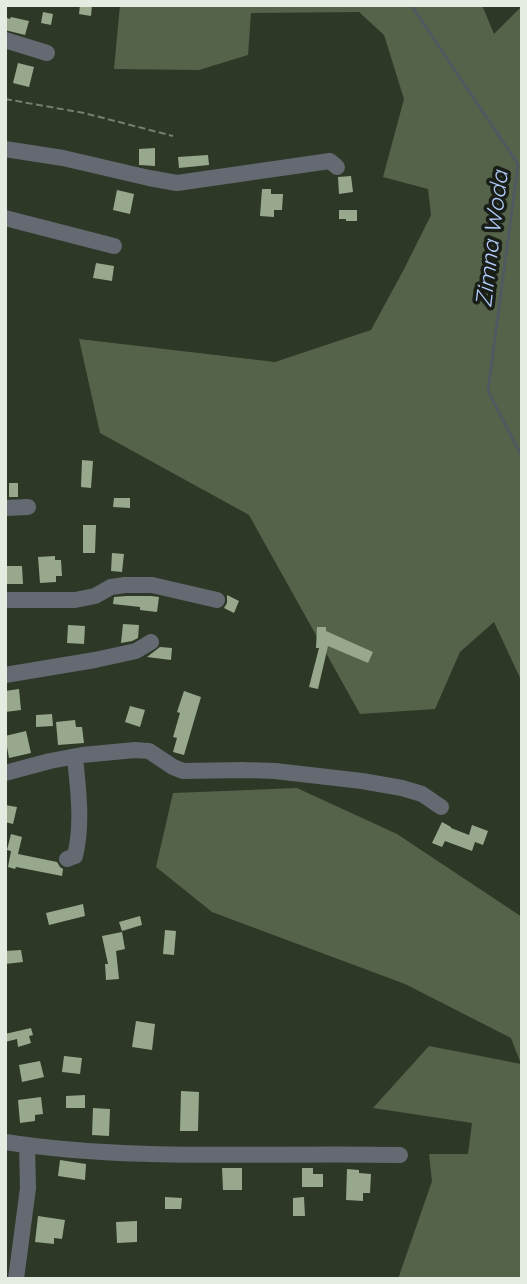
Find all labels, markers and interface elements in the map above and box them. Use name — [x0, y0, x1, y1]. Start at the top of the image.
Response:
water label: Zimna Woda — [468, 168, 514, 309]

